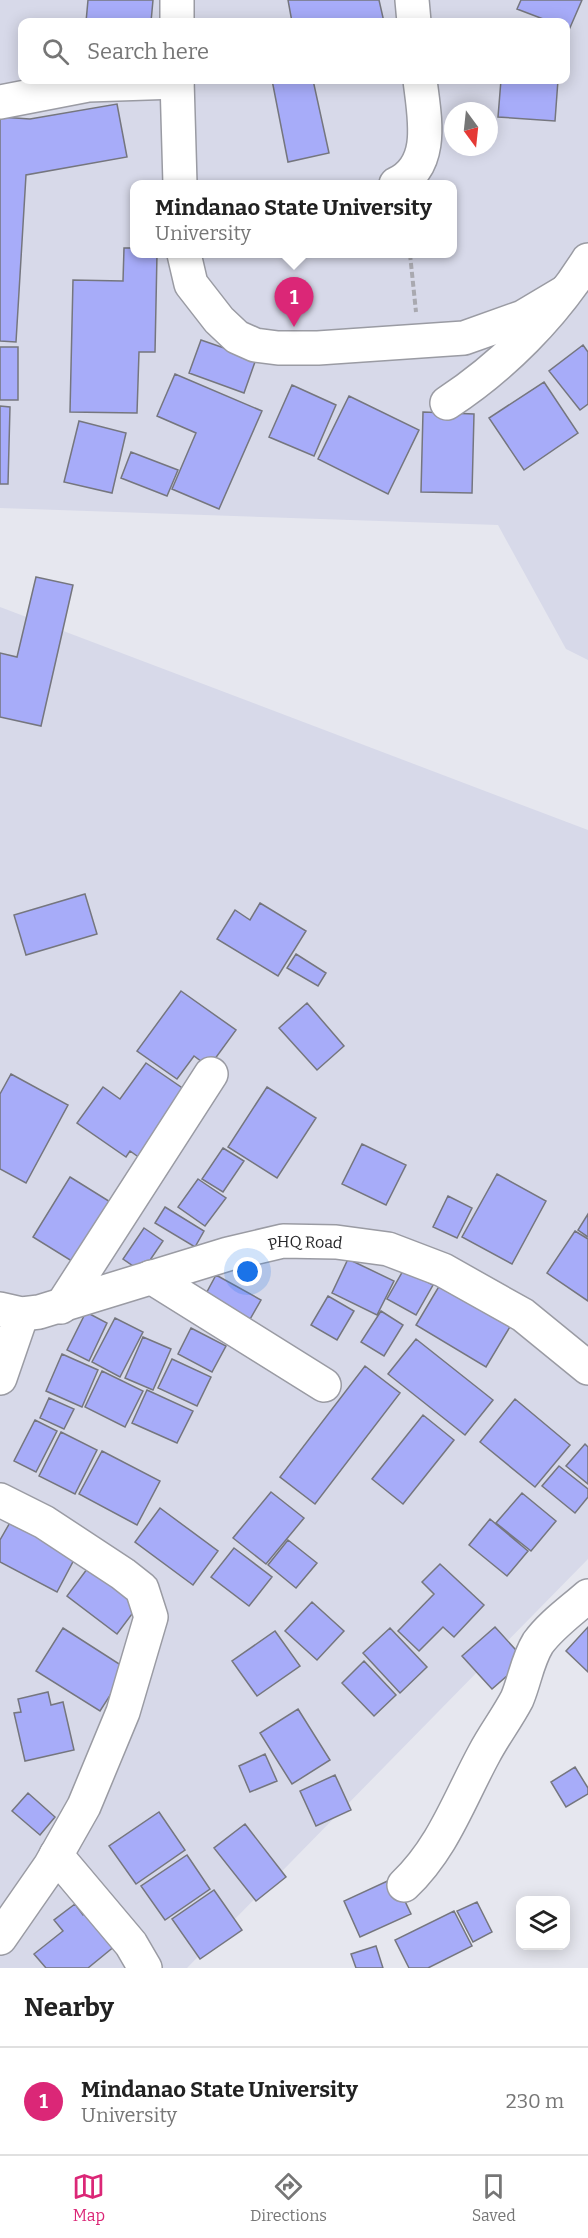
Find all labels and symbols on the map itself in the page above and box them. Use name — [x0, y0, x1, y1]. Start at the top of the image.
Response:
north arrow — [444, 102, 498, 156]
pin: 1 — [274, 278, 314, 327]
street label: PHQ Road — [266, 1232, 344, 1254]
your location — [233, 1257, 262, 1286]

